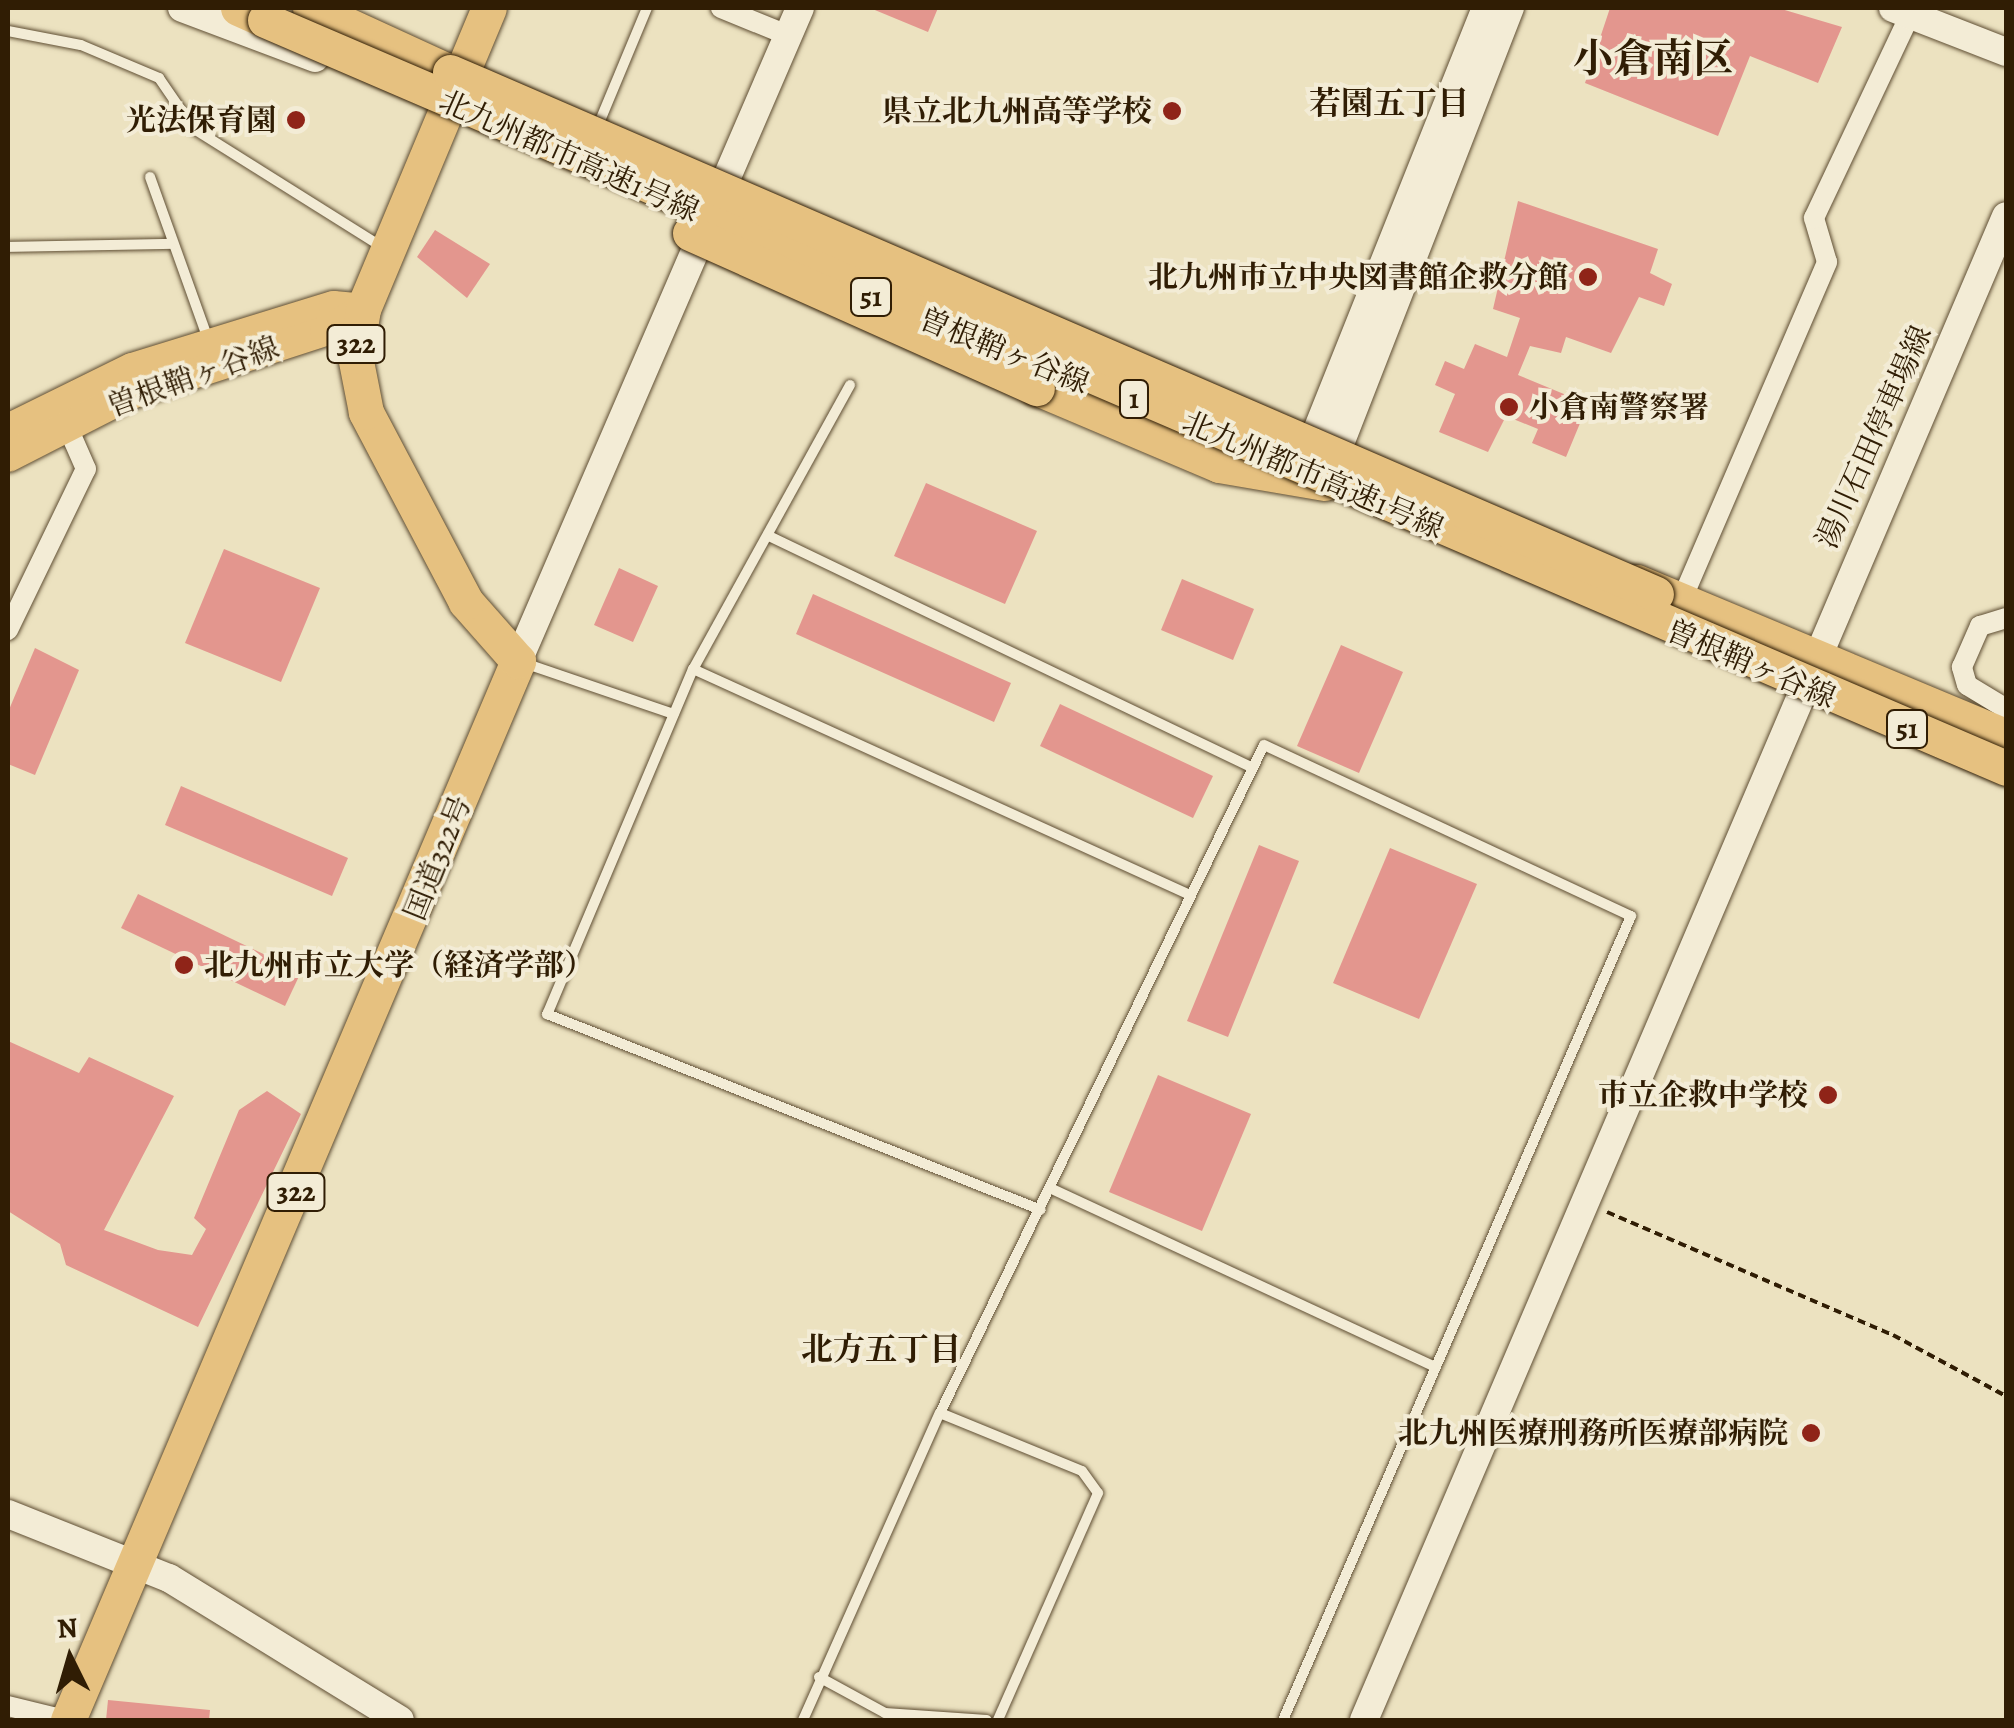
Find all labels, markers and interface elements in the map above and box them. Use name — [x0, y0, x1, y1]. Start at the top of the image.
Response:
district label: 小倉南区 — [1573, 35, 1733, 83]
street label: 北九州都市高速1号線 — [434, 83, 704, 229]
district label: 若園五丁目 — [1309, 84, 1469, 122]
place label: 県立北九州高等学校 — [882, 93, 1152, 129]
marker: 県立北九州高等学校 — [1161, 100, 1183, 122]
place label: 光法保育園 — [126, 102, 276, 138]
marker: 光法保育園 — [285, 109, 307, 131]
place label: 北九州市立中央図書館企救分館 — [1148, 259, 1568, 295]
marker: 北九州市立中央図書館企救分館 — [1577, 266, 1599, 288]
road number: 51 — [848, 274, 894, 320]
street label: 曽根鞘ヶ谷線 — [914, 301, 1094, 401]
street label: 湯川石田停車場線 — [1809, 320, 1939, 554]
road number: 322 — [326, 321, 386, 367]
street label: 曽根鞘ヶ谷線 — [102, 329, 284, 425]
road number: 1 — [1116, 376, 1152, 422]
place label: 小倉南警察署 — [1529, 389, 1709, 425]
marker: 小倉南警察署 — [1498, 396, 1520, 418]
street label: 北九州都市高速1号線 — [1177, 404, 1449, 546]
street label: 曽根鞘ヶ谷線 — [1661, 612, 1841, 716]
road number: 51 — [1884, 706, 1930, 752]
street label: 国道322号 — [397, 791, 479, 925]
place label: 北九州市立大学（経済学部） — [204, 947, 594, 983]
marker: 北九州市立大学（経済学部） — [173, 954, 195, 976]
place label: 市立企救中学校 — [1598, 1077, 1808, 1113]
marker: 市立企救中学校 — [1817, 1084, 1839, 1106]
road number: 322 — [266, 1169, 326, 1215]
district label: 北方五丁目 — [801, 1330, 961, 1368]
place label: 北九州医療刑務所医療部病院 — [1398, 1415, 1788, 1451]
marker: 北九州医療刑務所医療部病院 — [1798, 1420, 1824, 1446]
north arrow — [20, 1608, 120, 1708]
text: N — [56, 1608, 79, 1648]

